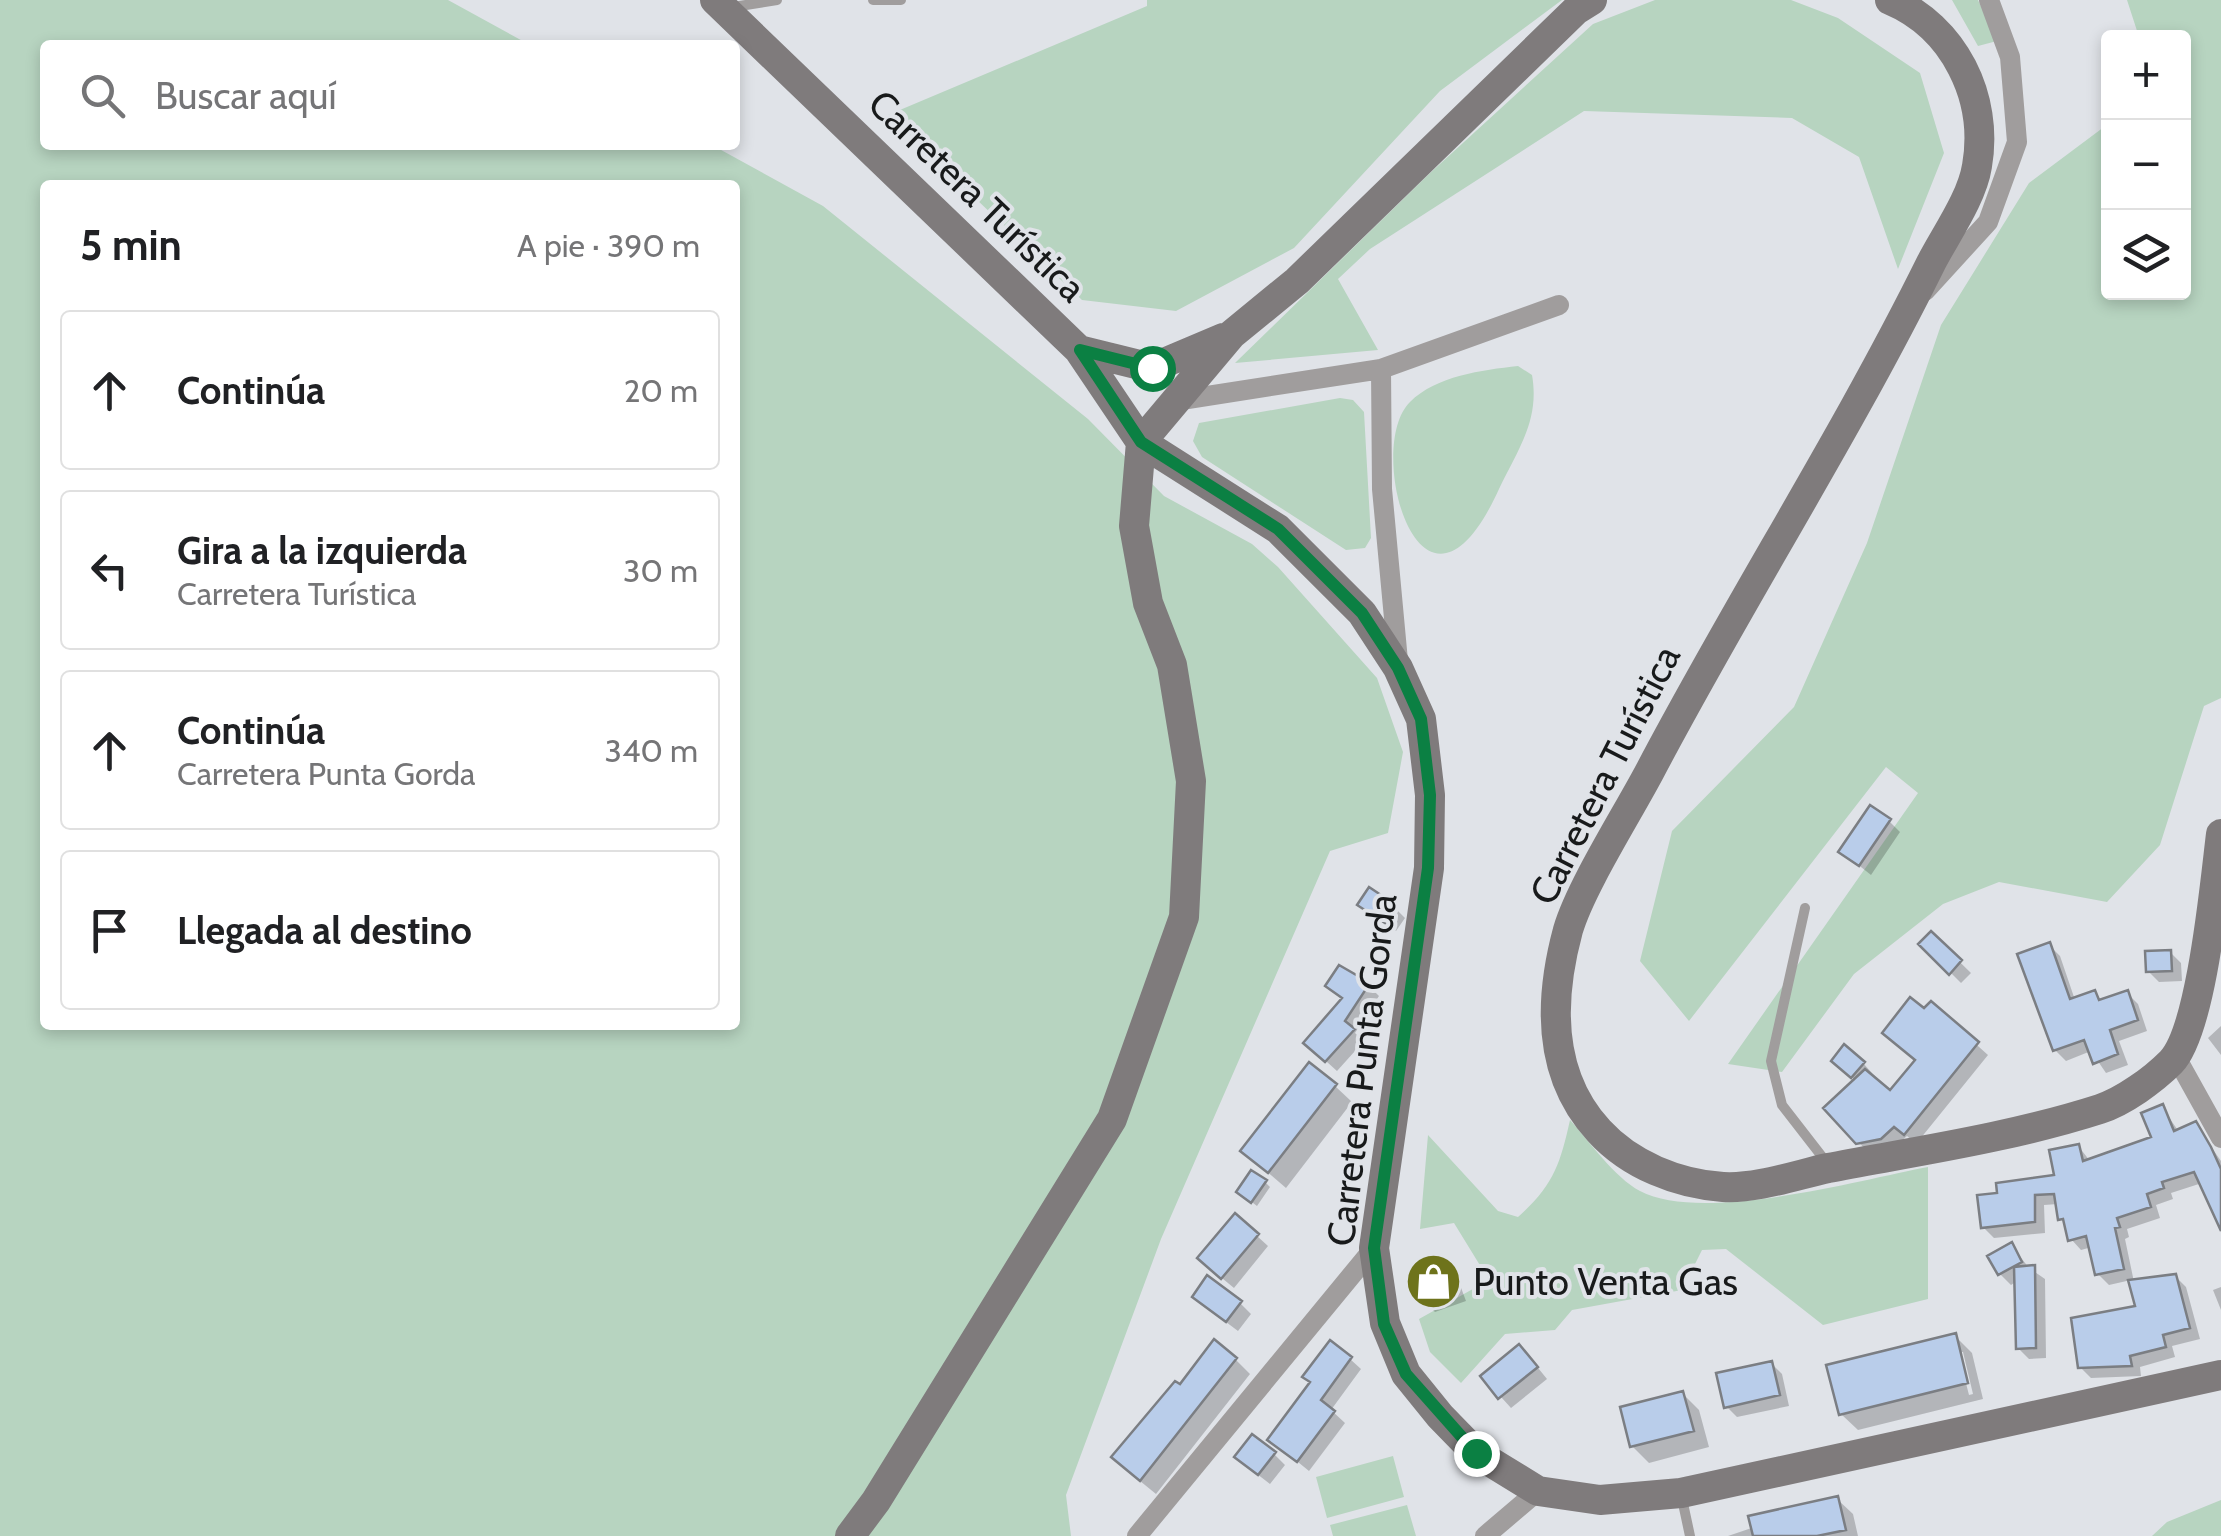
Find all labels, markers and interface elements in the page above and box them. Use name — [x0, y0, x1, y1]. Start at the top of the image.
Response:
map controls — [2101, 30, 2191, 300]
button: + — [2101, 30, 2191, 120]
search box — [40, 40, 740, 150]
icon: search — [75, 68, 130, 123]
text: Buscar aquí — [155, 72, 337, 119]
street label: Carretera Turística — [859, 80, 1096, 311]
button: − — [2101, 120, 2191, 210]
button: layers — [2101, 210, 2191, 300]
text: 5 min — [80, 219, 182, 271]
text: A pie · 390 m — [517, 226, 700, 265]
route start — [1130, 346, 1176, 392]
icon: ahead — [82, 363, 137, 418]
text: Continúa — [177, 367, 325, 414]
text: 20 m — [624, 371, 698, 410]
text: Gira a la izquierda — [177, 527, 467, 574]
icon: left — [82, 543, 137, 598]
text: 30 m — [623, 551, 698, 590]
text: Carretera Turística — [177, 574, 416, 613]
street label: Carretera Turística — [1519, 637, 1690, 912]
text: Continúa — [177, 707, 325, 754]
icon: ahead — [82, 723, 137, 778]
text: 340 m — [605, 731, 698, 770]
text: Carretera Punta Gorda — [177, 754, 475, 793]
street label: Carretera Punta Gorda — [1317, 891, 1406, 1249]
icon: arrive — [82, 903, 137, 958]
text: Llegada al destino — [177, 907, 472, 954]
shop icon: Punto Venta Gas — [1404, 1252, 1464, 1312]
place label: Punto Venta Gas — [1473, 1258, 1738, 1305]
route end — [1454, 1431, 1500, 1477]

